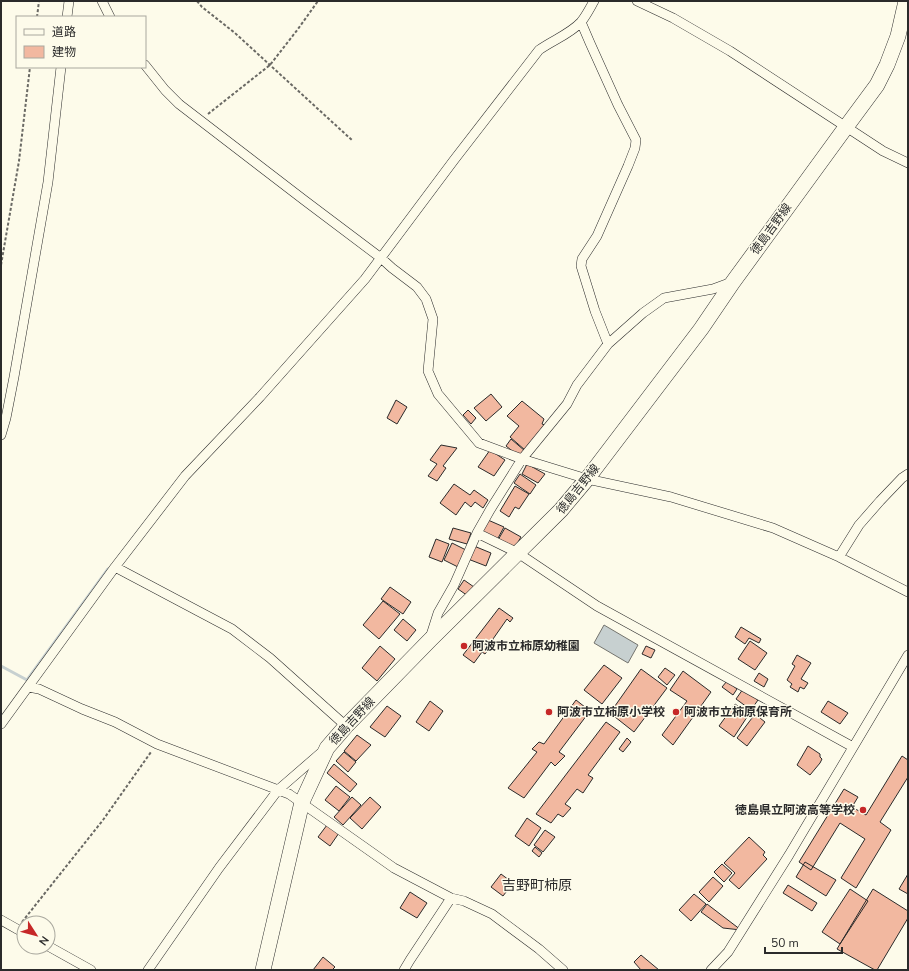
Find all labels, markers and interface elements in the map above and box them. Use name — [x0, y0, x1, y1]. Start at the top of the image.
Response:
legend — [16, 16, 146, 68]
text: 道路 — [52, 24, 76, 40]
text: 建物 — [52, 44, 76, 60]
street label: 徳島吉野線 — [747, 200, 795, 258]
street label: 徳島吉野線 — [553, 461, 603, 517]
place label: 阿波市立柿原幼稚園 — [472, 638, 580, 654]
marker: 阿波市立柿原幼稚園 — [459, 641, 469, 651]
street label: 徳島吉野線 — [326, 694, 378, 748]
place label: 阿波市立柿原小学校 — [557, 704, 665, 720]
place label: 阿波市立柿原保育所 — [684, 704, 792, 720]
marker: 阿波市立柿原小学校 — [544, 707, 554, 717]
marker: 阿波市立柿原保育所 — [671, 707, 681, 717]
place label: 徳島県立阿波高等学校 — [735, 802, 855, 818]
marker: 徳島県立阿波高等学校 — [858, 805, 868, 815]
district label: 吉野町柿原 — [502, 876, 572, 895]
north arrow — [16, 915, 56, 955]
scale bar — [765, 929, 842, 955]
text: N — [35, 933, 52, 948]
text: 50 m — [771, 935, 799, 951]

